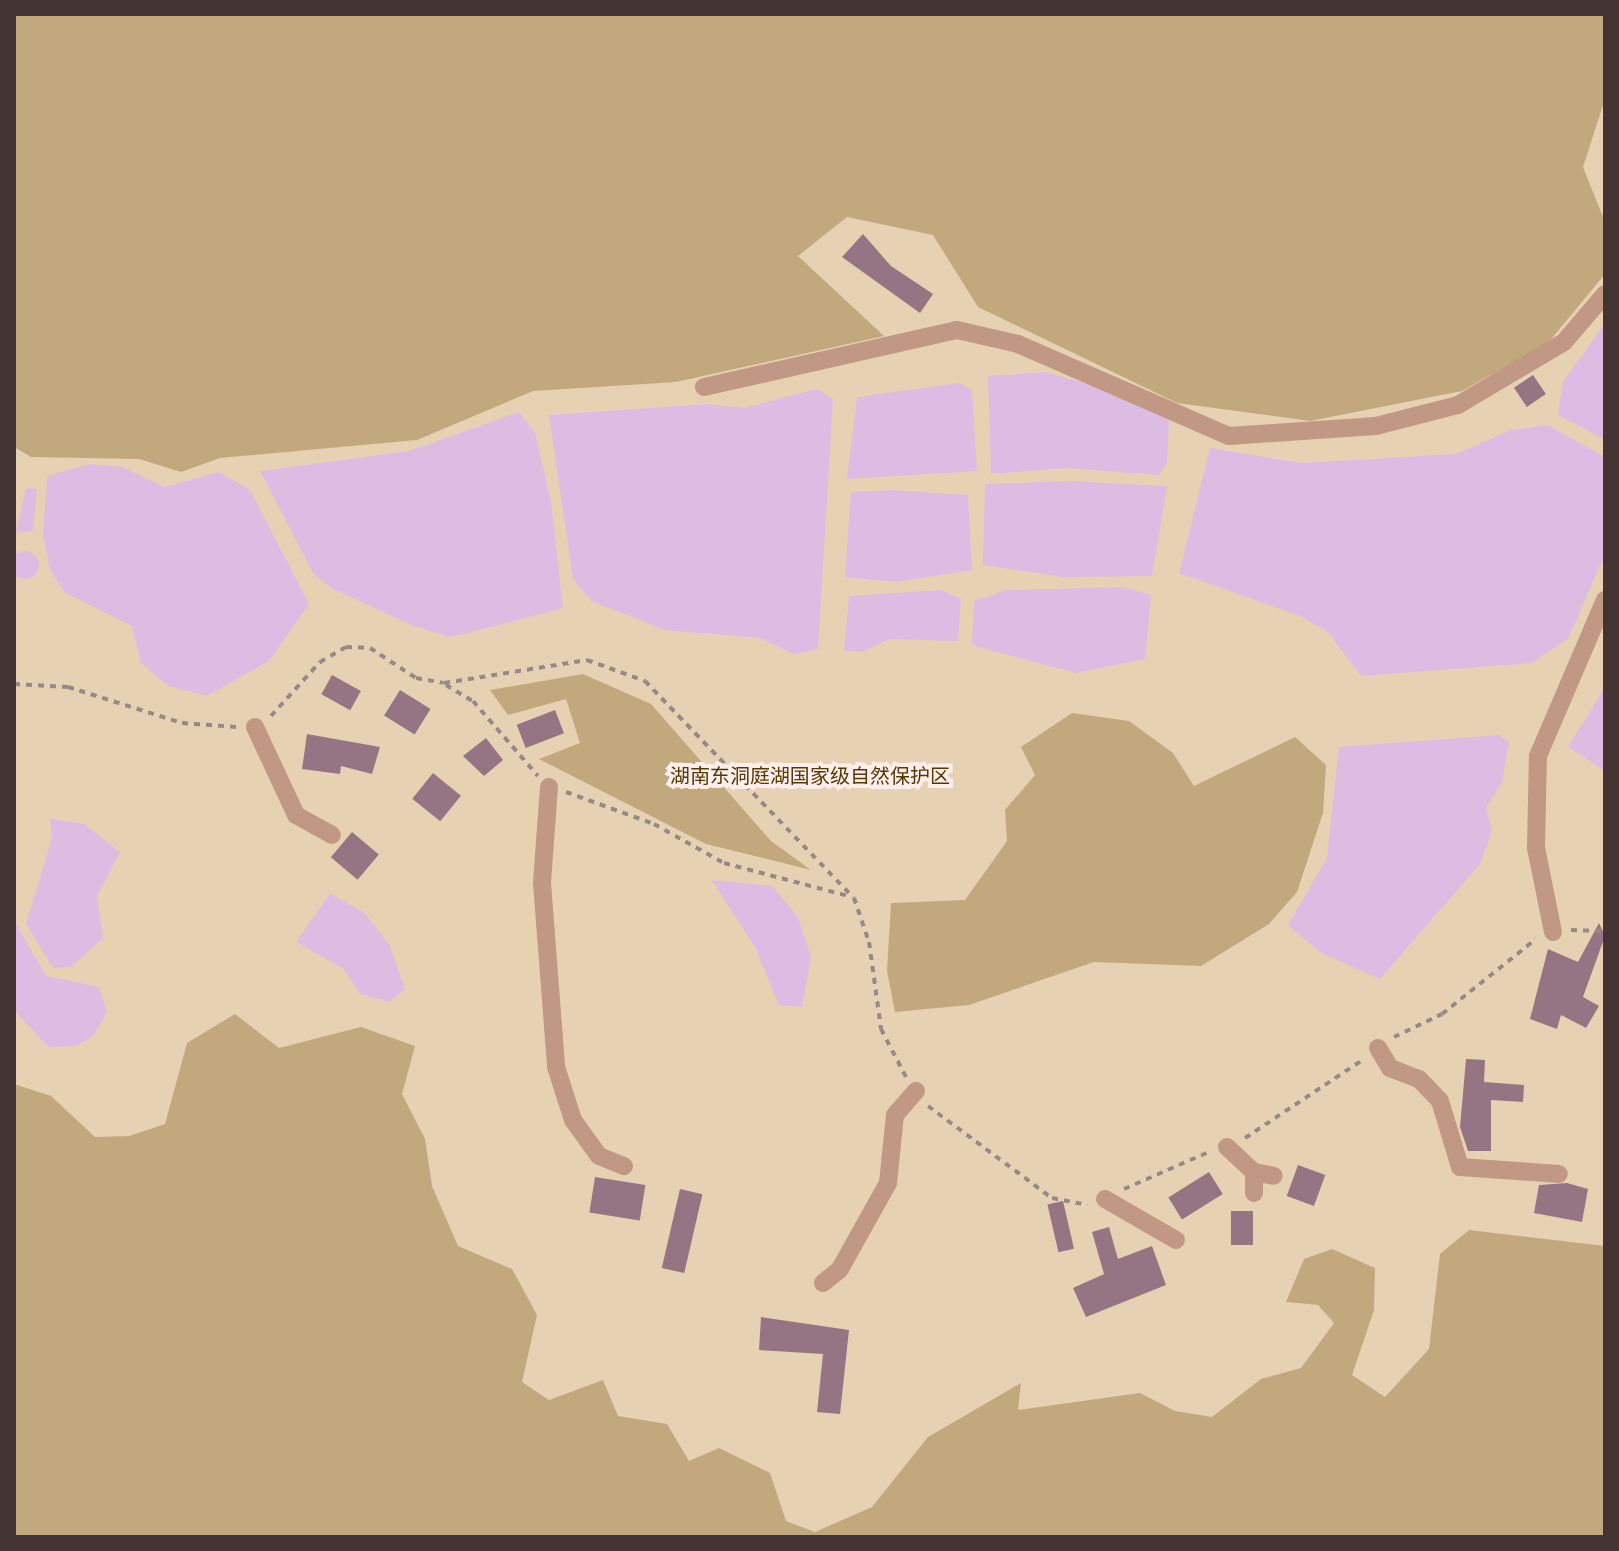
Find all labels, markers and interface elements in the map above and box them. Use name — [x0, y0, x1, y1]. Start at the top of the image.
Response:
park label: 湖南东洞庭湖国家级自然保护区 — [670, 764, 950, 788]

